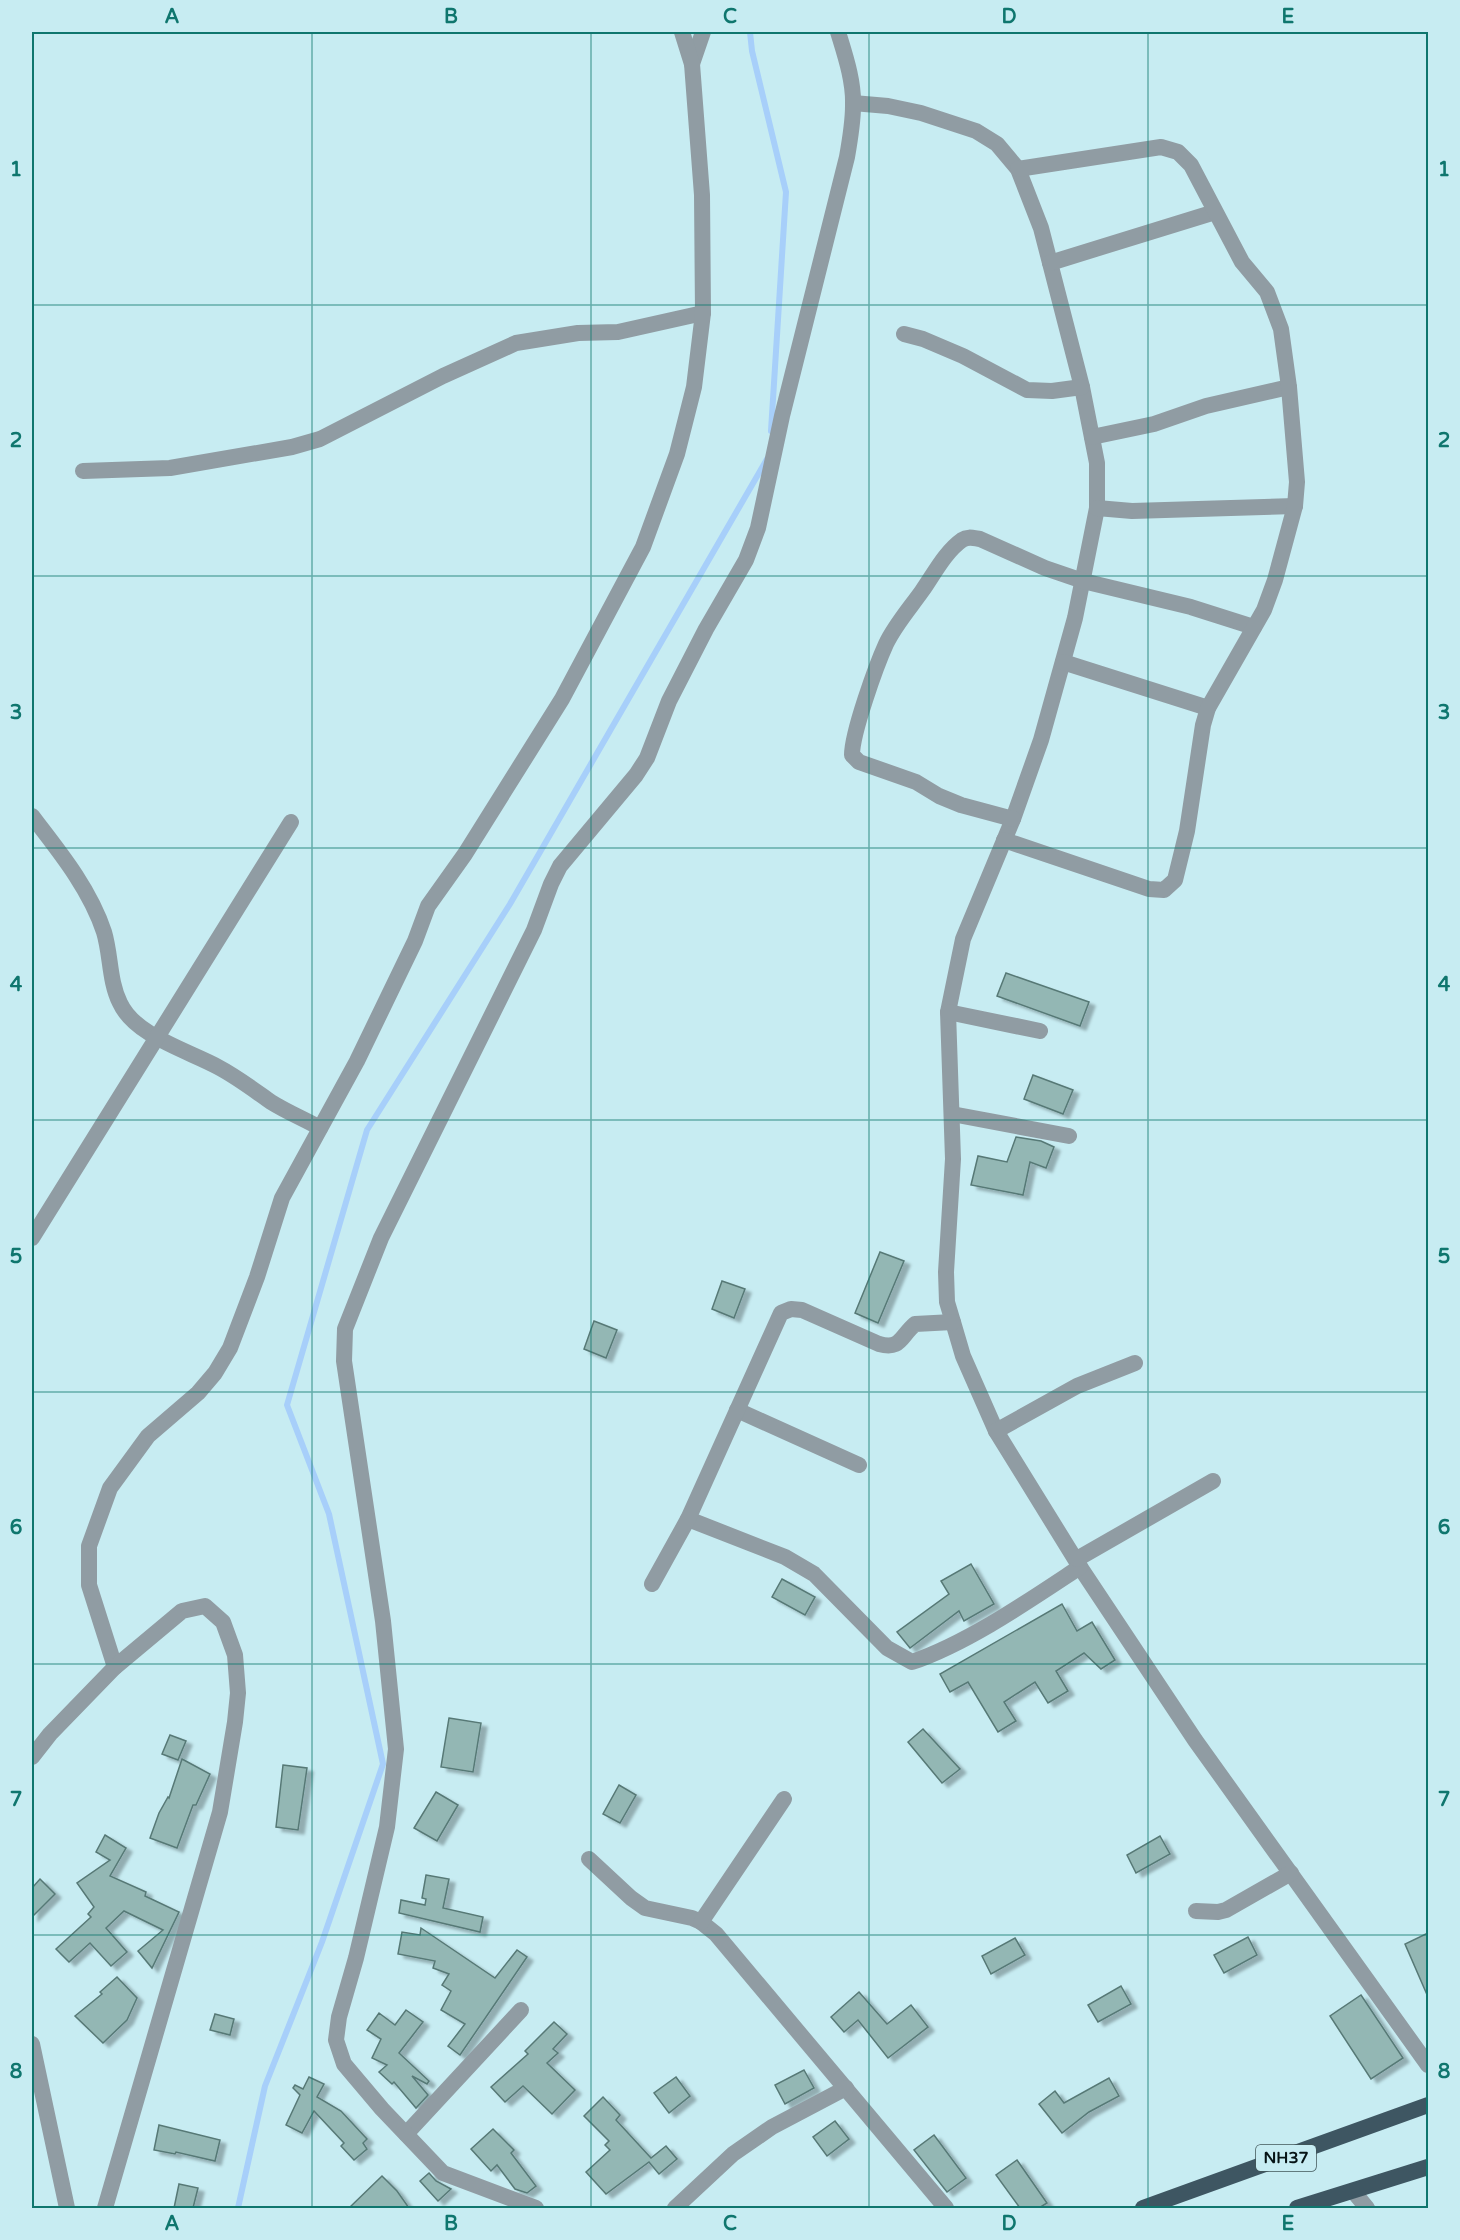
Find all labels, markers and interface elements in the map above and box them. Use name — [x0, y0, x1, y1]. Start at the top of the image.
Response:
text: A — [165, 5, 180, 29]
text: B — [444, 5, 458, 29]
text: C — [723, 5, 737, 29]
text: D — [1001, 5, 1017, 29]
text: E — [1282, 5, 1295, 29]
text: 1 — [10, 158, 22, 182]
text: 1 — [1438, 158, 1450, 182]
text: 2 — [10, 429, 22, 453]
text: 2 — [1438, 429, 1450, 453]
text: 3 — [10, 701, 22, 725]
text: 3 — [1438, 701, 1450, 725]
text: 4 — [10, 973, 23, 997]
text: 4 — [1438, 973, 1451, 997]
text: 5 — [10, 1245, 22, 1269]
text: 5 — [1438, 1245, 1450, 1269]
text: 6 — [10, 1516, 22, 1540]
text: 6 — [1438, 1516, 1450, 1540]
text: 7 — [10, 1788, 22, 1812]
text: 7 — [1438, 1788, 1450, 1812]
text: 8 — [10, 2060, 22, 2084]
text: 8 — [1438, 2060, 1450, 2084]
road number: NH37 — [1256, 2145, 1316, 2171]
text: A — [165, 2212, 180, 2236]
text: B — [444, 2212, 458, 2236]
text: C — [723, 2212, 737, 2236]
text: D — [1001, 2212, 1017, 2236]
text: E — [1282, 2212, 1295, 2236]

